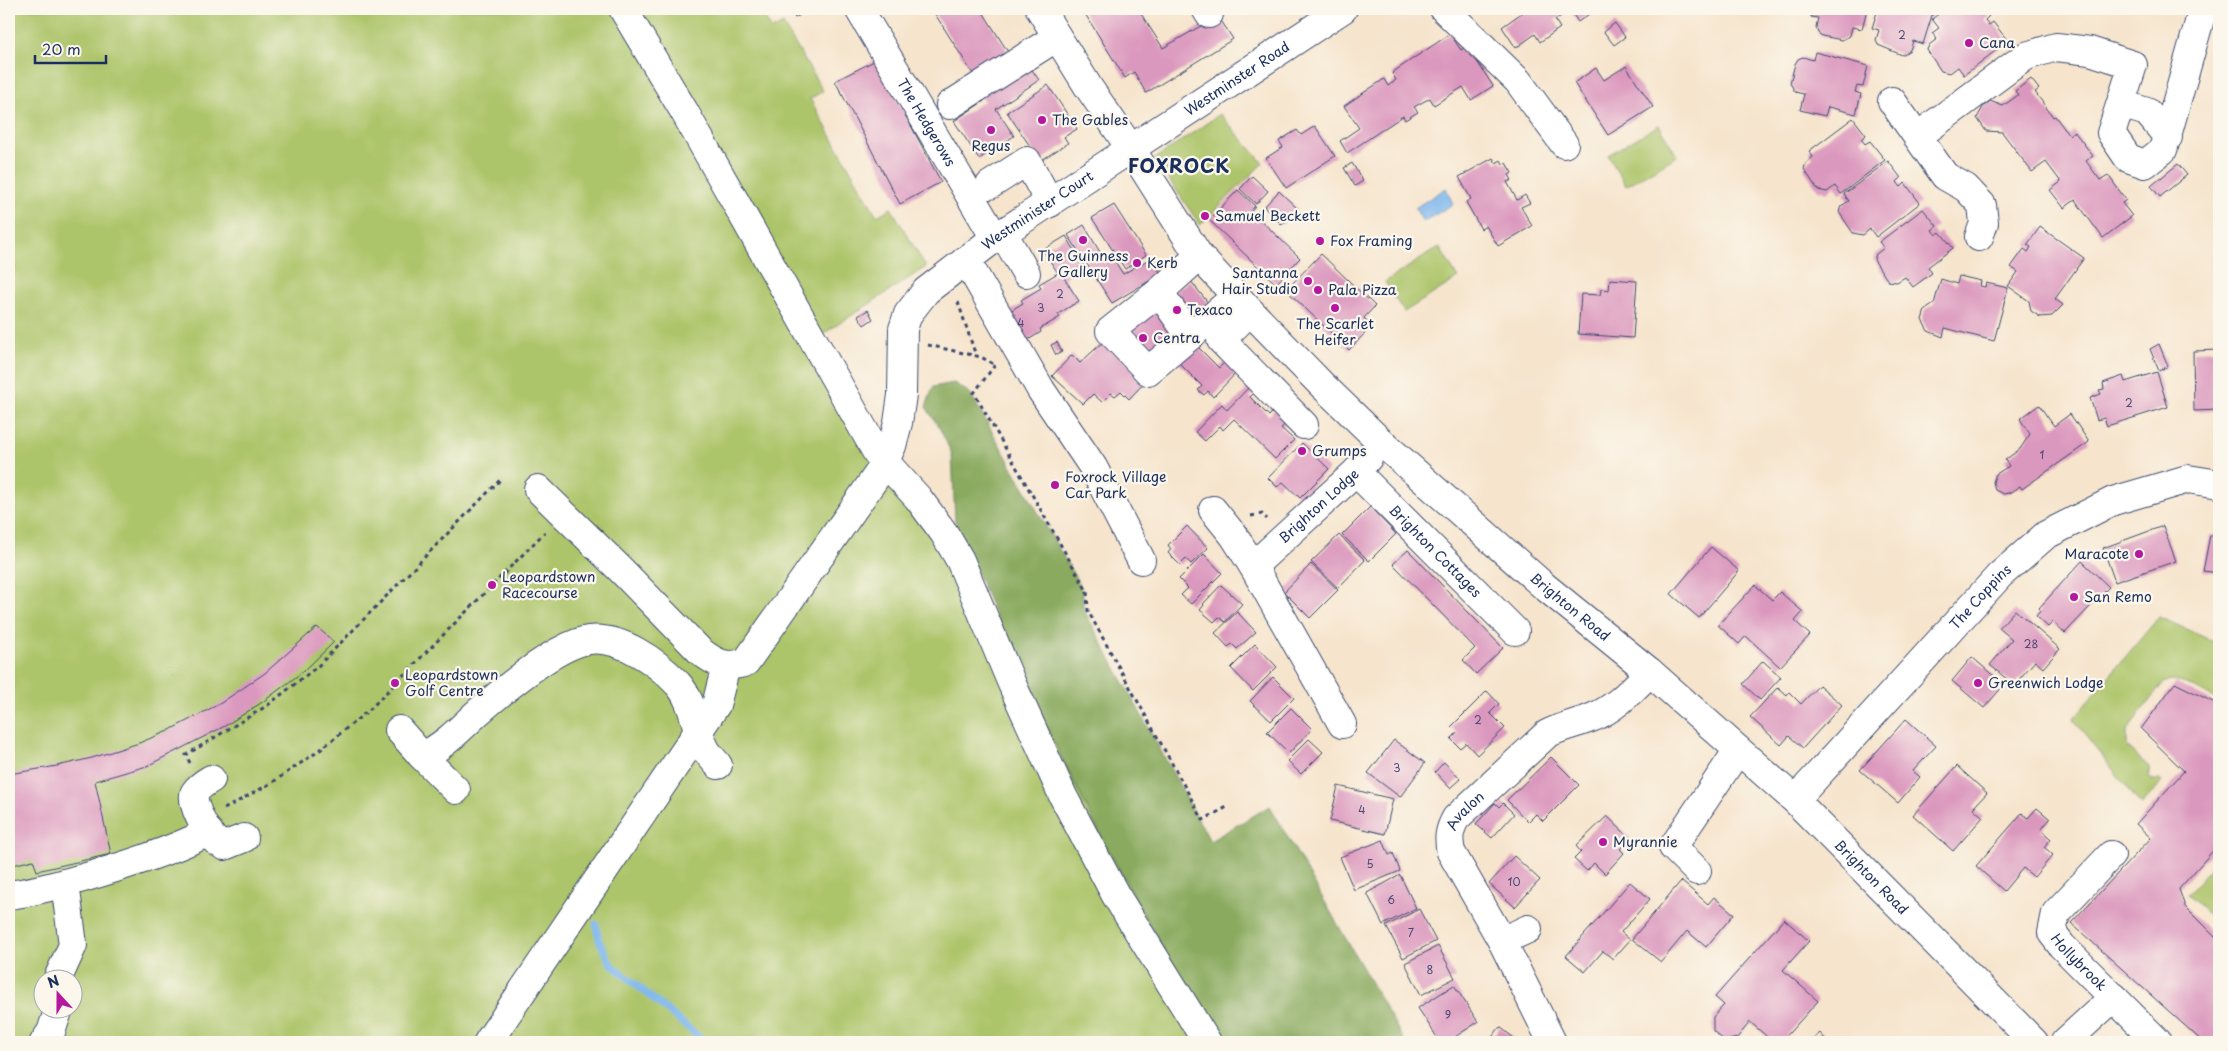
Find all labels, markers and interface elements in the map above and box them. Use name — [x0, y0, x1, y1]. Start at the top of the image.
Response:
house number: 2 — [1898, 26, 1906, 43]
scale bar — [35, 32, 106, 64]
place label: Cana — [1979, 32, 2015, 53]
street label: Westminster Road — [1180, 36, 1294, 121]
text: 20 m — [42, 37, 81, 60]
marker: Cana — [1963, 37, 1975, 49]
street label: The Hedgerows — [892, 74, 961, 170]
place label: The Gables — [1052, 109, 1128, 130]
marker: The Gables — [1036, 114, 1048, 126]
marker: Regus — [985, 124, 997, 136]
place label: Regus — [972, 135, 1010, 156]
district label: FOXROCK — [1128, 151, 1230, 179]
street label: Westminister Court — [977, 165, 1097, 255]
place label: Samuel Beckett — [1215, 205, 1321, 226]
marker: Samuel Beckett — [1199, 210, 1211, 222]
place label: Fox Framing — [1330, 230, 1412, 251]
marker: The Guinness Gallery — [1077, 234, 1089, 246]
marker: Fox Framing — [1314, 235, 1326, 247]
place label: The Guinness Gallery — [1038, 245, 1129, 282]
place label: Kerb — [1147, 252, 1178, 273]
marker: Kerb — [1131, 257, 1143, 269]
place label: Santanna Hair Studio — [1222, 262, 1298, 299]
marker: Santanna Hair Studio — [1302, 275, 1314, 287]
place label: Pala Pizza — [1328, 279, 1397, 300]
marker: Pala Pizza — [1312, 284, 1324, 296]
house number: 2 — [1056, 285, 1064, 302]
house number: 3 — [1037, 299, 1045, 316]
place label: Texaco — [1187, 299, 1233, 320]
marker: The Scarlet Heifer — [1329, 302, 1341, 314]
marker: Texaco — [1171, 304, 1183, 316]
place label: The Scarlet Heifer — [1296, 313, 1374, 350]
house number: 4 — [1017, 314, 1025, 331]
place label: Centra — [1153, 327, 1200, 348]
marker: Centra — [1137, 332, 1149, 344]
house number: 2 — [2125, 394, 2133, 411]
place label: Grumps — [1312, 440, 1366, 461]
marker: Grumps — [1296, 445, 1308, 457]
house number: 1 — [2040, 446, 2045, 463]
street label: Brighton Lodge — [1274, 463, 1363, 548]
place label: Foxrock Village Car Park — [1065, 466, 1166, 503]
marker: Foxrock Village Car Park — [1049, 479, 1061, 491]
street label: Brighton Cottages — [1384, 500, 1487, 602]
place label: Maracote — [2065, 543, 2129, 564]
marker: Maracote — [2133, 548, 2145, 560]
street label: The Coppins — [1944, 559, 2016, 634]
place label: Leopardstown Racecourse — [502, 566, 595, 603]
street label: Brighton Road — [1526, 567, 1615, 646]
marker: Leopardstown Racecourse — [486, 579, 498, 591]
place label: San Remo — [2084, 586, 2152, 607]
marker: San Remo — [2068, 591, 2080, 603]
house number: 28 — [2024, 635, 2038, 652]
place label: Leopardstown Golf Centre — [405, 664, 498, 701]
place label: Greenwich Lodge — [1988, 672, 2103, 693]
marker: Leopardstown Golf Centre — [389, 677, 401, 689]
marker: Greenwich Lodge — [1972, 677, 1984, 689]
house number: 2 — [1474, 711, 1482, 728]
house number: 3 — [1393, 759, 1401, 776]
street label: Avalon — [1440, 786, 1489, 834]
house number: 4 — [1358, 801, 1366, 818]
place label: Myrannie — [1613, 831, 1678, 852]
street label: Brighton Road — [1830, 835, 1913, 919]
marker: Myrannie — [1597, 836, 1609, 848]
house number: 5 — [1366, 855, 1374, 872]
house number: 10 — [1508, 873, 1520, 890]
house number: 6 — [1387, 891, 1395, 908]
house number: 7 — [1408, 924, 1414, 941]
street label: Hollybrook — [2046, 929, 2112, 995]
house number: 8 — [1427, 961, 1434, 978]
north arrow — [32, 968, 82, 1018]
text: N — [44, 970, 62, 993]
house number: 9 — [1445, 1006, 1451, 1023]

